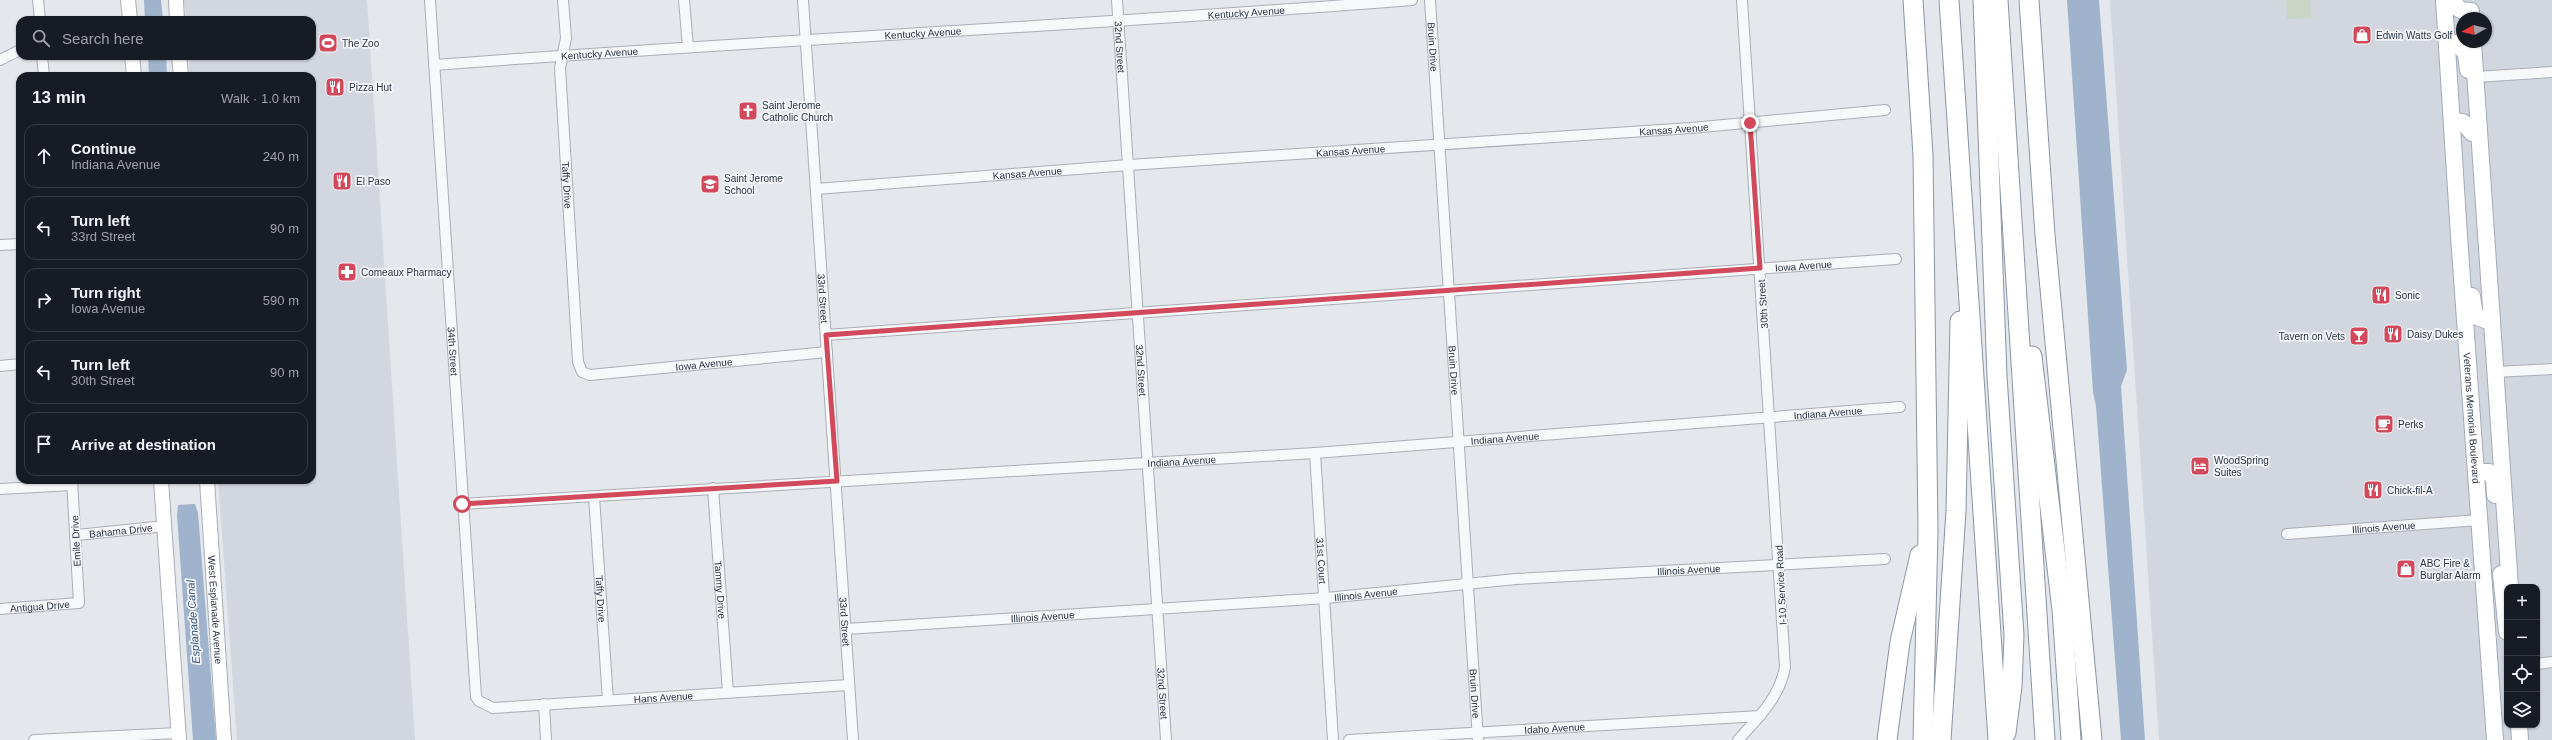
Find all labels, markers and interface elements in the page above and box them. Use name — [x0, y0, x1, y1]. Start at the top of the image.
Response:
street label: Kentucky Avenue — [1207, 4, 1286, 20]
north arrow — [2456, 12, 2492, 48]
search box — [16, 16, 316, 60]
street label: 32nd Street — [1113, 21, 1127, 73]
street label: Bruin Drive — [1426, 22, 1440, 72]
shop icon: Edwin Watts Golf — [2351, 24, 2373, 46]
street label: Kentucky Avenue — [884, 25, 962, 41]
icon: search — [30, 27, 52, 49]
text: Search here — [62, 30, 144, 47]
place label: Edwin Watts Golf — [2376, 30, 2453, 41]
sports icon: The Zoo — [317, 32, 339, 54]
place label: The Zoo — [342, 38, 380, 49]
street label: Kentucky Avenue — [561, 45, 639, 61]
restaurant icon: Pizza Hut — [324, 76, 346, 98]
place label: Pizza Hut — [349, 82, 392, 93]
text: 13 min — [32, 88, 86, 107]
text: Walk · 1.0 km — [221, 91, 300, 106]
church icon: Saint Jerome Catholic Church — [737, 100, 759, 122]
place label: Saint Jerome Catholic Church — [762, 100, 833, 123]
route end — [1741, 114, 1759, 132]
street label: Kansas Avenue — [1639, 121, 1709, 137]
text: Continue — [71, 140, 136, 157]
street label: Kansas Avenue — [1316, 143, 1386, 158]
icon: ahead — [33, 145, 55, 167]
text: 240 m — [263, 149, 299, 164]
text: Indiana Avenue — [71, 157, 160, 172]
street label: Taffy Drive — [560, 161, 574, 209]
street label: Kansas Avenue — [992, 165, 1063, 181]
restaurant icon: El Paso — [331, 170, 353, 192]
school or university icon: Saint Jerome School — [699, 173, 721, 195]
place label: Saint Jerome School — [724, 173, 783, 196]
place label: El Paso — [356, 176, 391, 187]
text: Turn left — [71, 212, 130, 229]
icon: left — [33, 217, 55, 239]
text: 90 m — [270, 221, 299, 236]
text: 33rd Street — [71, 229, 135, 244]
street label: Iowa Avenue — [1775, 258, 1833, 273]
pharmacy icon: Comeaux Pharmacy — [336, 261, 358, 283]
place label: Comeaux Pharmacy — [361, 267, 452, 278]
street label: 33rd Street — [816, 273, 830, 324]
street label: 30th Street — [1756, 279, 1770, 329]
text: Turn right — [71, 284, 141, 301]
restaurant icon: Sonic — [2370, 284, 2392, 306]
icon: right — [33, 289, 55, 311]
place label: Sonic — [2395, 290, 2420, 301]
text: 590 m — [263, 293, 299, 308]
text: Iowa Avenue — [71, 301, 145, 316]
restaurant icon: Daisy Dukes — [2382, 323, 2404, 345]
bar icon: Tavern on Vets — [2348, 325, 2370, 347]
street label: 34th Street — [446, 326, 460, 376]
place label: Daisy Dukes — [2407, 329, 2463, 340]
place label: Tavern on Vets — [2279, 331, 2345, 342]
street label: 32nd Street — [1134, 344, 1149, 397]
street label: Bruin Drive — [1447, 345, 1461, 396]
street label: Veterans Memorial Boulevard — [2462, 352, 2482, 484]
text: Turn left — [71, 356, 130, 373]
street label: Iowa Avenue — [675, 356, 733, 372]
icon: left — [33, 361, 55, 383]
text: 90 m — [270, 365, 299, 380]
text: 30th Street — [71, 373, 135, 388]
street label: Indiana Avenue — [1793, 404, 1863, 421]
cafe icon: Perks — [2373, 413, 2395, 435]
place label: Perks — [2398, 419, 2424, 430]
street label: Indiana Avenue — [1470, 430, 1540, 446]
icon: arrive — [33, 433, 55, 455]
text: Arrive at destination — [71, 436, 216, 453]
street label: Indiana Avenue — [1147, 453, 1217, 469]
hotel icon: WoodSpring Suites — [2189, 455, 2211, 477]
place label: WoodSpring Suites — [2214, 455, 2269, 478]
restaurant icon: Chick-fil-A — [2362, 479, 2384, 501]
place label: Chick-fil-A — [2387, 485, 2433, 496]
route start — [453, 495, 471, 513]
street label: Emile Drive — [69, 515, 83, 567]
street label: Illinois Avenue — [2352, 519, 2416, 535]
street label: Bahama Drive — [89, 522, 153, 539]
street label: 31st Court — [1315, 537, 1329, 584]
street label: I-10 Service Road — [1773, 545, 1789, 625]
street label: West Esplanade Avenue — [206, 555, 225, 665]
shop icon: ABC Fire & Burglar Alarm — [2395, 558, 2417, 580]
place label: ABC Fire & Burglar Alarm — [2420, 558, 2481, 581]
street label: Tammy Drive — [713, 560, 728, 620]
street label: Illinois Avenue — [1657, 562, 1721, 577]
street label: Taffy Drive — [594, 575, 608, 623]
water label: Esplanade Canal — [184, 579, 202, 664]
map controls — [2504, 584, 2540, 728]
button: + — [2504, 584, 2540, 620]
street label: Illinois Avenue — [1333, 585, 1399, 603]
street label: 33rd Street — [838, 597, 852, 647]
street label: Antigua Drive — [10, 598, 71, 614]
street label: Illinois Avenue — [1010, 609, 1075, 624]
button: − — [2504, 620, 2540, 656]
button: locate — [2504, 656, 2540, 692]
street label: 32nd Street — [1156, 667, 1170, 720]
street label: Bruin Drive — [1468, 668, 1482, 719]
street label: Hans Avenue — [634, 690, 694, 704]
button: layers — [2504, 692, 2540, 728]
street label: Idaho Avenue — [1524, 721, 1586, 735]

